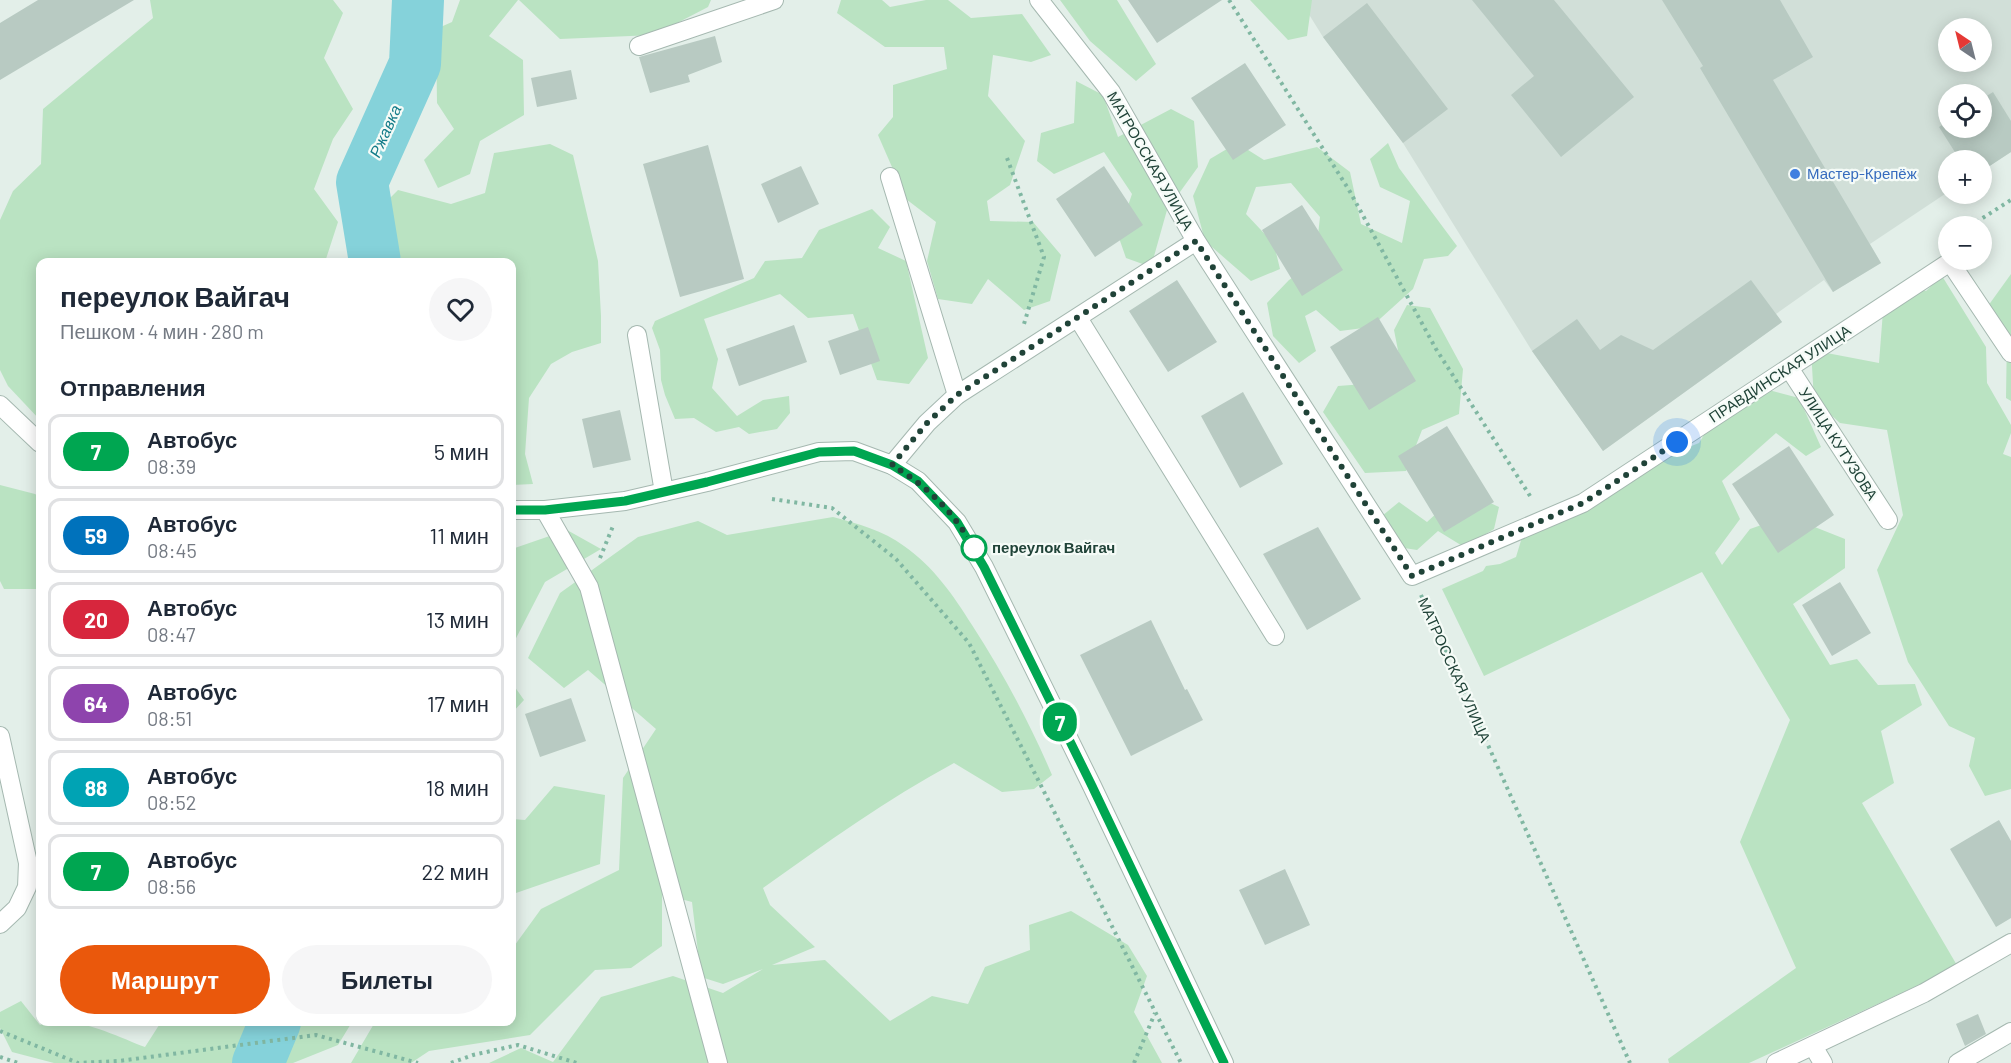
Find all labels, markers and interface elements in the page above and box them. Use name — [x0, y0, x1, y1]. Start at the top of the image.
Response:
north arrow — [1938, 18, 1992, 72]
map controls — [1938, 18, 1992, 270]
button: locate — [1938, 84, 1992, 138]
street label: МАТРОССКАЯ УЛИЦА — [1104, 88, 1198, 233]
water label: Ржавка — [365, 102, 405, 160]
button: + — [1938, 150, 1992, 204]
place label: Мастер-Крепёж — [1807, 164, 1917, 182]
marker: Мастер-Крепёж — [1788, 167, 1802, 181]
button: − — [1938, 216, 1992, 270]
button: heart — [429, 278, 492, 341]
text: переулок Вайгач — [60, 279, 290, 313]
text: Пешком · 4 мин · 280 m — [60, 319, 264, 343]
street label: ПРАВДИНСКАЯ УЛИЦА — [1705, 321, 1854, 426]
text: Отправления — [60, 374, 206, 400]
street label: УЛИЦА КУТУЗОВА — [1796, 384, 1882, 503]
text: Автобус — [147, 426, 237, 452]
your location — [1662, 427, 1692, 457]
text: 5 мин — [434, 438, 489, 464]
text: 7 — [91, 439, 101, 464]
text: 08:39 — [147, 454, 196, 478]
text: Автобус — [147, 510, 237, 536]
text: 11 мин — [430, 522, 489, 548]
text: 59 — [85, 523, 107, 548]
marker: переулок Вайгач — [961, 535, 987, 561]
text: 08:45 — [147, 538, 197, 562]
place label: переулок Вайгач — [992, 538, 1115, 556]
text: Автобус — [147, 594, 237, 620]
street label: МАТРОССКАЯ УЛИЦА — [1415, 594, 1495, 745]
text: 13 мин — [426, 606, 489, 632]
text: 20 — [84, 607, 108, 632]
text: 08:47 — [147, 622, 195, 646]
text: Автобус — [147, 678, 237, 704]
text: 17 мин — [427, 690, 489, 716]
text: 64 — [84, 691, 108, 716]
line badge: 7 — [1040, 702, 1080, 742]
text: 08:51 — [147, 706, 192, 730]
text: 7 — [1055, 710, 1065, 735]
text: Автобус — [147, 762, 237, 788]
text: 18 мин — [426, 774, 489, 800]
text: 88 — [85, 775, 107, 800]
text: 08:52 — [147, 790, 197, 814]
text: Автобус — [147, 846, 237, 872]
text: 22 мин — [421, 858, 489, 884]
text: 7 — [91, 859, 101, 884]
text: 08:56 — [147, 874, 196, 898]
button: Маршрут — [60, 945, 270, 1014]
button: Билеты — [282, 945, 492, 1014]

